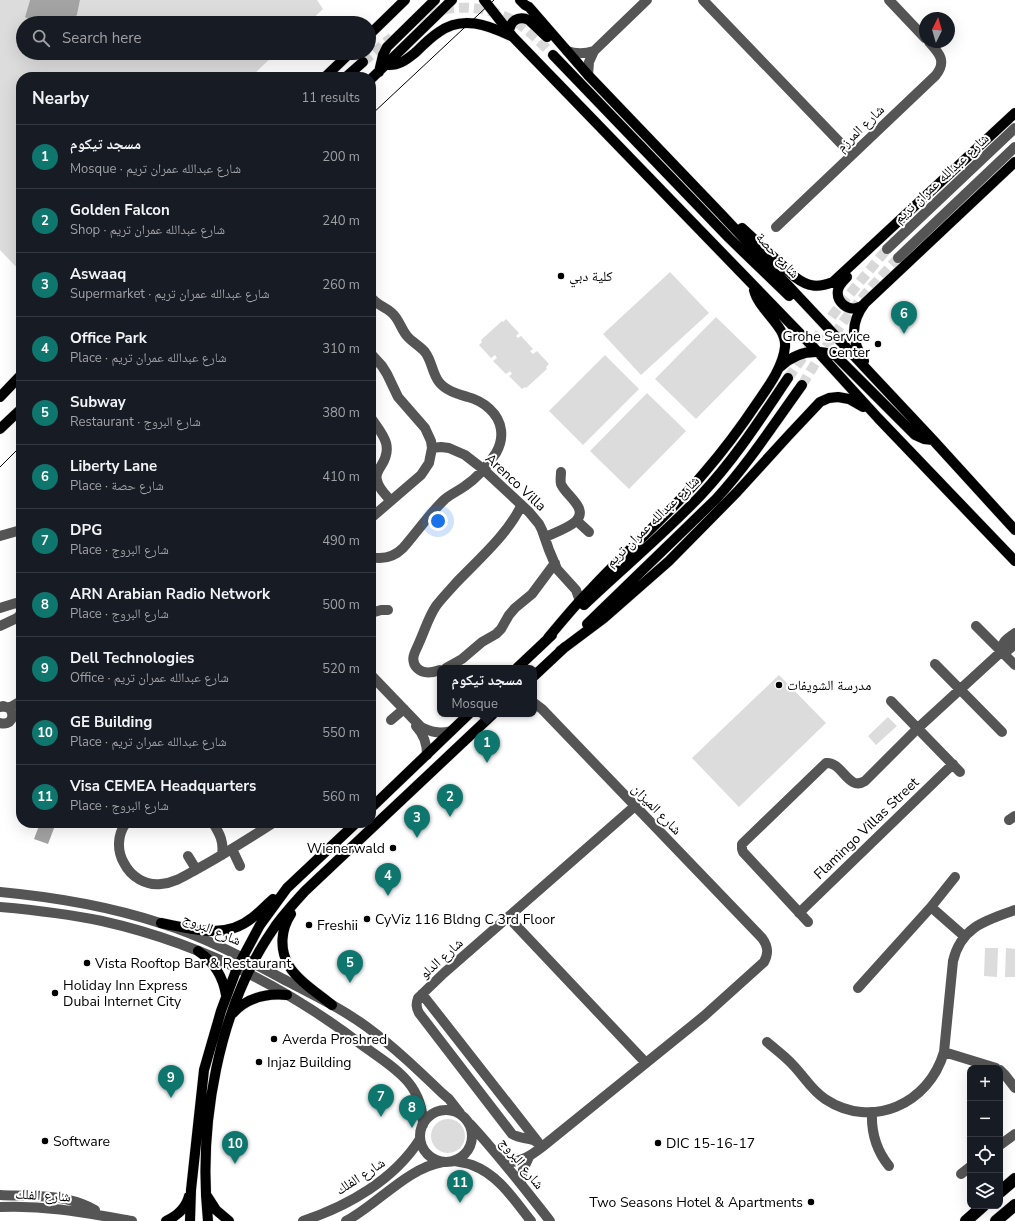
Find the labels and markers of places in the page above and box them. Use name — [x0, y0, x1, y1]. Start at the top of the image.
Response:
place label: كلية دبي — [569, 267, 613, 288]
marker: كلية دبي — [556, 271, 566, 281]
pin: 6 — [891, 301, 917, 334]
place label: Grohe Service Center — [782, 327, 870, 362]
marker: Grohe Service Center — [873, 339, 883, 349]
place label: مدرسة الشويفات — [787, 676, 871, 695]
marker: مدرسة الشويفات — [774, 680, 784, 690]
pin: 1 — [474, 730, 500, 763]
pin: 2 — [437, 784, 463, 817]
pin: 3 — [404, 805, 430, 838]
place label: Wienerwald — [307, 839, 385, 858]
marker: Wienerwald — [388, 843, 398, 853]
pin: 4 — [375, 863, 401, 896]
place label: CyViz 116 Bldng C 3rd Floor — [375, 910, 555, 929]
marker: CyViz 116 Bldng C 3rd Floor — [362, 914, 372, 924]
place label: Freshii — [317, 916, 358, 935]
marker: Freshii — [304, 920, 314, 930]
pin: 5 — [337, 950, 363, 983]
place label: Vista Rooftop Bar & Restaurant — [94, 954, 291, 973]
marker: Vista Rooftop Bar & Restaurant — [82, 958, 92, 968]
place label: Holiday Inn Express Dubai Internet City — [63, 976, 188, 1011]
marker: Holiday Inn Express Dubai Internet City — [50, 988, 60, 998]
place label: Averda Proshred — [282, 1030, 387, 1049]
marker: Averda Proshred — [269, 1034, 279, 1044]
place label: Injaz Building — [267, 1053, 352, 1072]
marker: Injaz Building — [254, 1057, 264, 1067]
pin: 9 — [158, 1065, 184, 1098]
pin: 7 — [368, 1084, 394, 1117]
pin: 8 — [399, 1095, 425, 1128]
pin: 10 — [222, 1131, 248, 1164]
place label: Software — [53, 1132, 110, 1151]
place label: DIC 15-16-17 — [666, 1134, 755, 1153]
marker: Software — [40, 1136, 50, 1146]
marker: DIC 15-16-17 — [653, 1138, 663, 1148]
pin: 11 — [447, 1170, 473, 1203]
place label: Two Seasons Hotel & Apartments — [589, 1193, 803, 1212]
marker: Two Seasons Hotel & Apartments — [806, 1197, 816, 1207]

